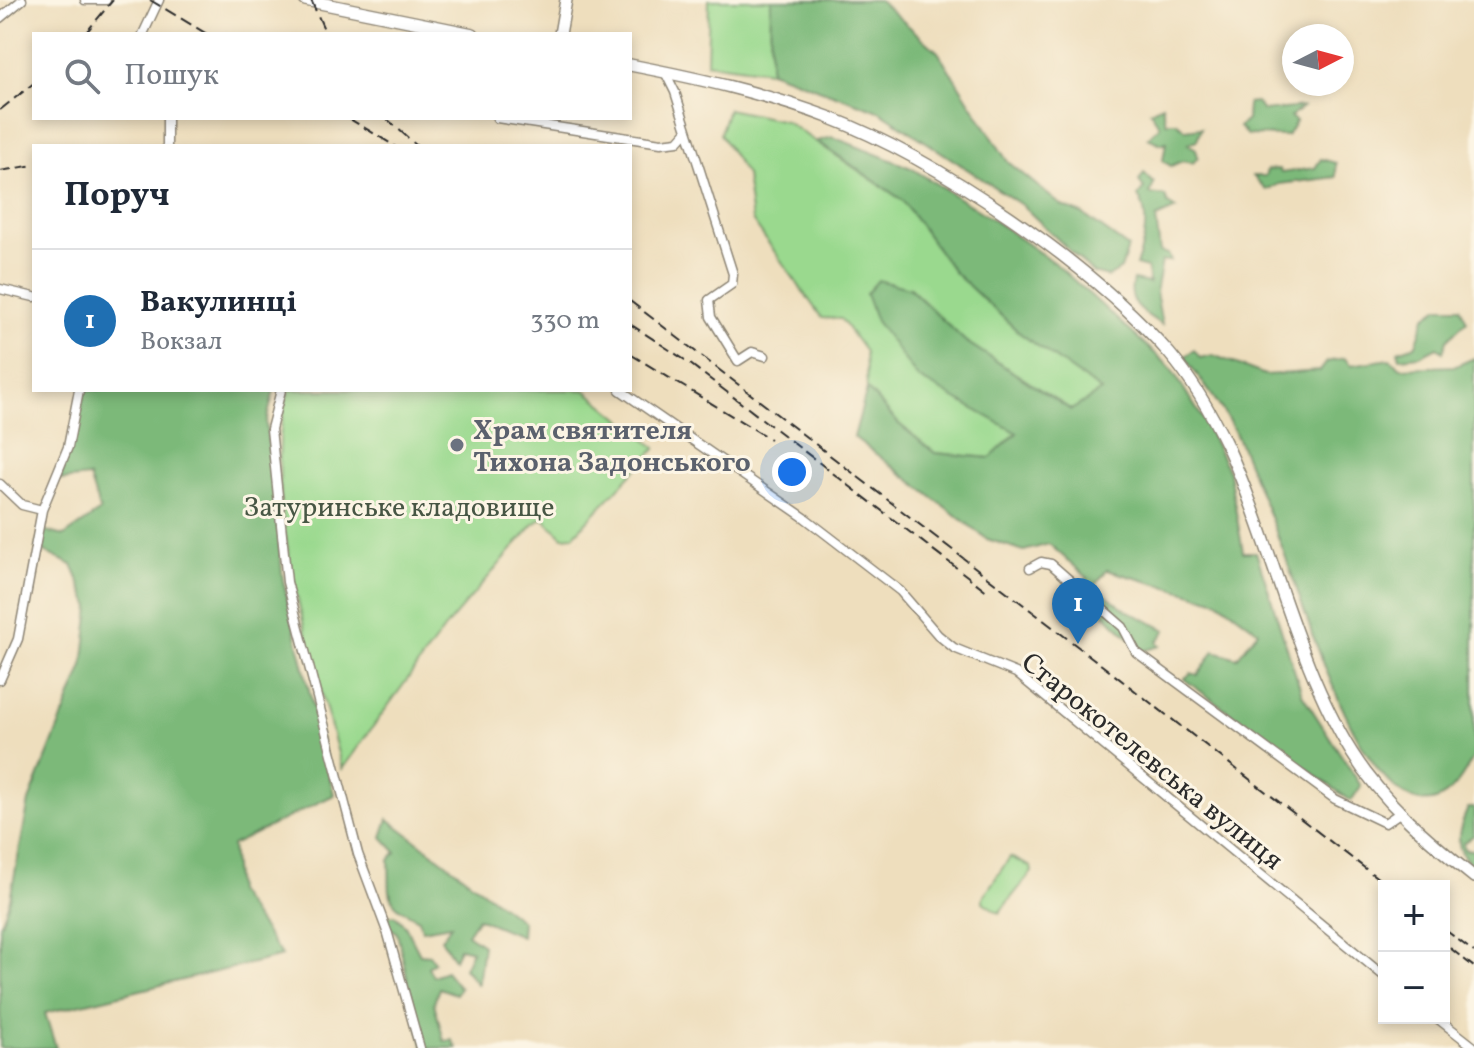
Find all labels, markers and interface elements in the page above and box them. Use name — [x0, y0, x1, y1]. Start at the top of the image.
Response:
north arrow — [1282, 24, 1354, 96]
search box — [32, 32, 632, 120]
icon: search — [60, 54, 104, 98]
text: Пошук — [124, 55, 219, 97]
text: Поруч — [64, 173, 170, 220]
text: Вакулинці — [140, 282, 297, 324]
text: 1 — [85, 303, 95, 339]
text: 330 m — [530, 303, 600, 339]
text: Вокзал — [140, 324, 222, 360]
place label: Храм святителя Тихона Задонського — [473, 412, 751, 483]
marker: Храм святителя Тихона Задонського — [448, 436, 466, 454]
your location — [772, 452, 812, 492]
park label: Затуринське кладовище — [243, 489, 555, 528]
pin: 1 — [1052, 578, 1104, 644]
street label: Старокотелевська вулиця — [1012, 644, 1291, 880]
map controls — [1378, 880, 1450, 1024]
button: + — [1378, 880, 1450, 952]
button: − — [1378, 952, 1450, 1024]

